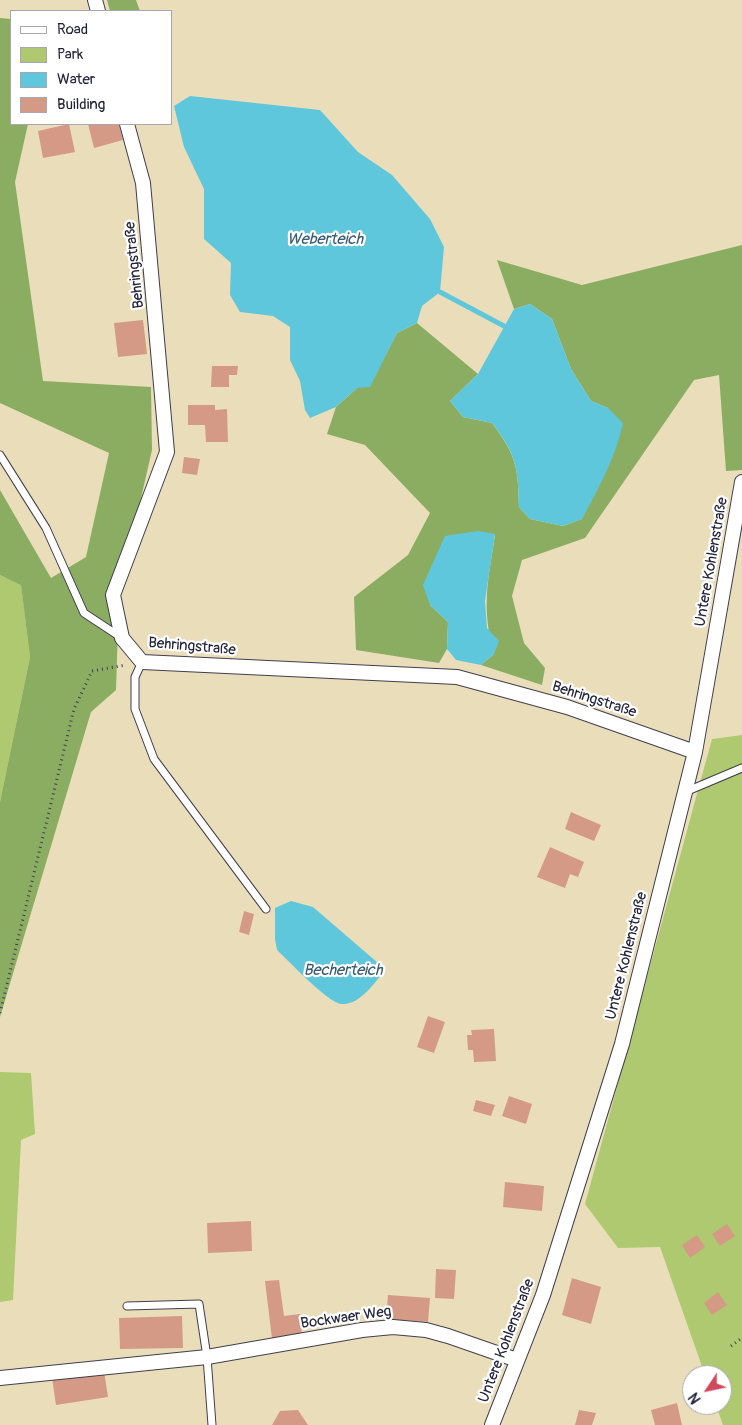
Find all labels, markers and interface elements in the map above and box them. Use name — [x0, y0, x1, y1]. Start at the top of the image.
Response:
legend — [10, 10, 172, 125]
text: Road — [57, 20, 88, 39]
text: Park — [57, 45, 83, 64]
text: Water — [57, 70, 95, 89]
text: Building — [57, 95, 105, 114]
street label: Behringstraße — [121, 221, 149, 309]
water label: Weberteich — [287, 230, 363, 250]
street label: Untere Kohlenstraße — [692, 496, 732, 628]
street label: Behringstraße — [148, 634, 236, 660]
street label: Behringstraße — [550, 678, 638, 722]
street label: Untere Kohlenstraße — [602, 890, 652, 1022]
water label: Becherteich — [304, 961, 382, 981]
street label: Untere Kohlenstraße — [475, 1277, 539, 1405]
street label: Bockwaer Weg — [300, 1303, 392, 1333]
north arrow — [682, 1365, 732, 1415]
text: N — [685, 1389, 705, 1407]

